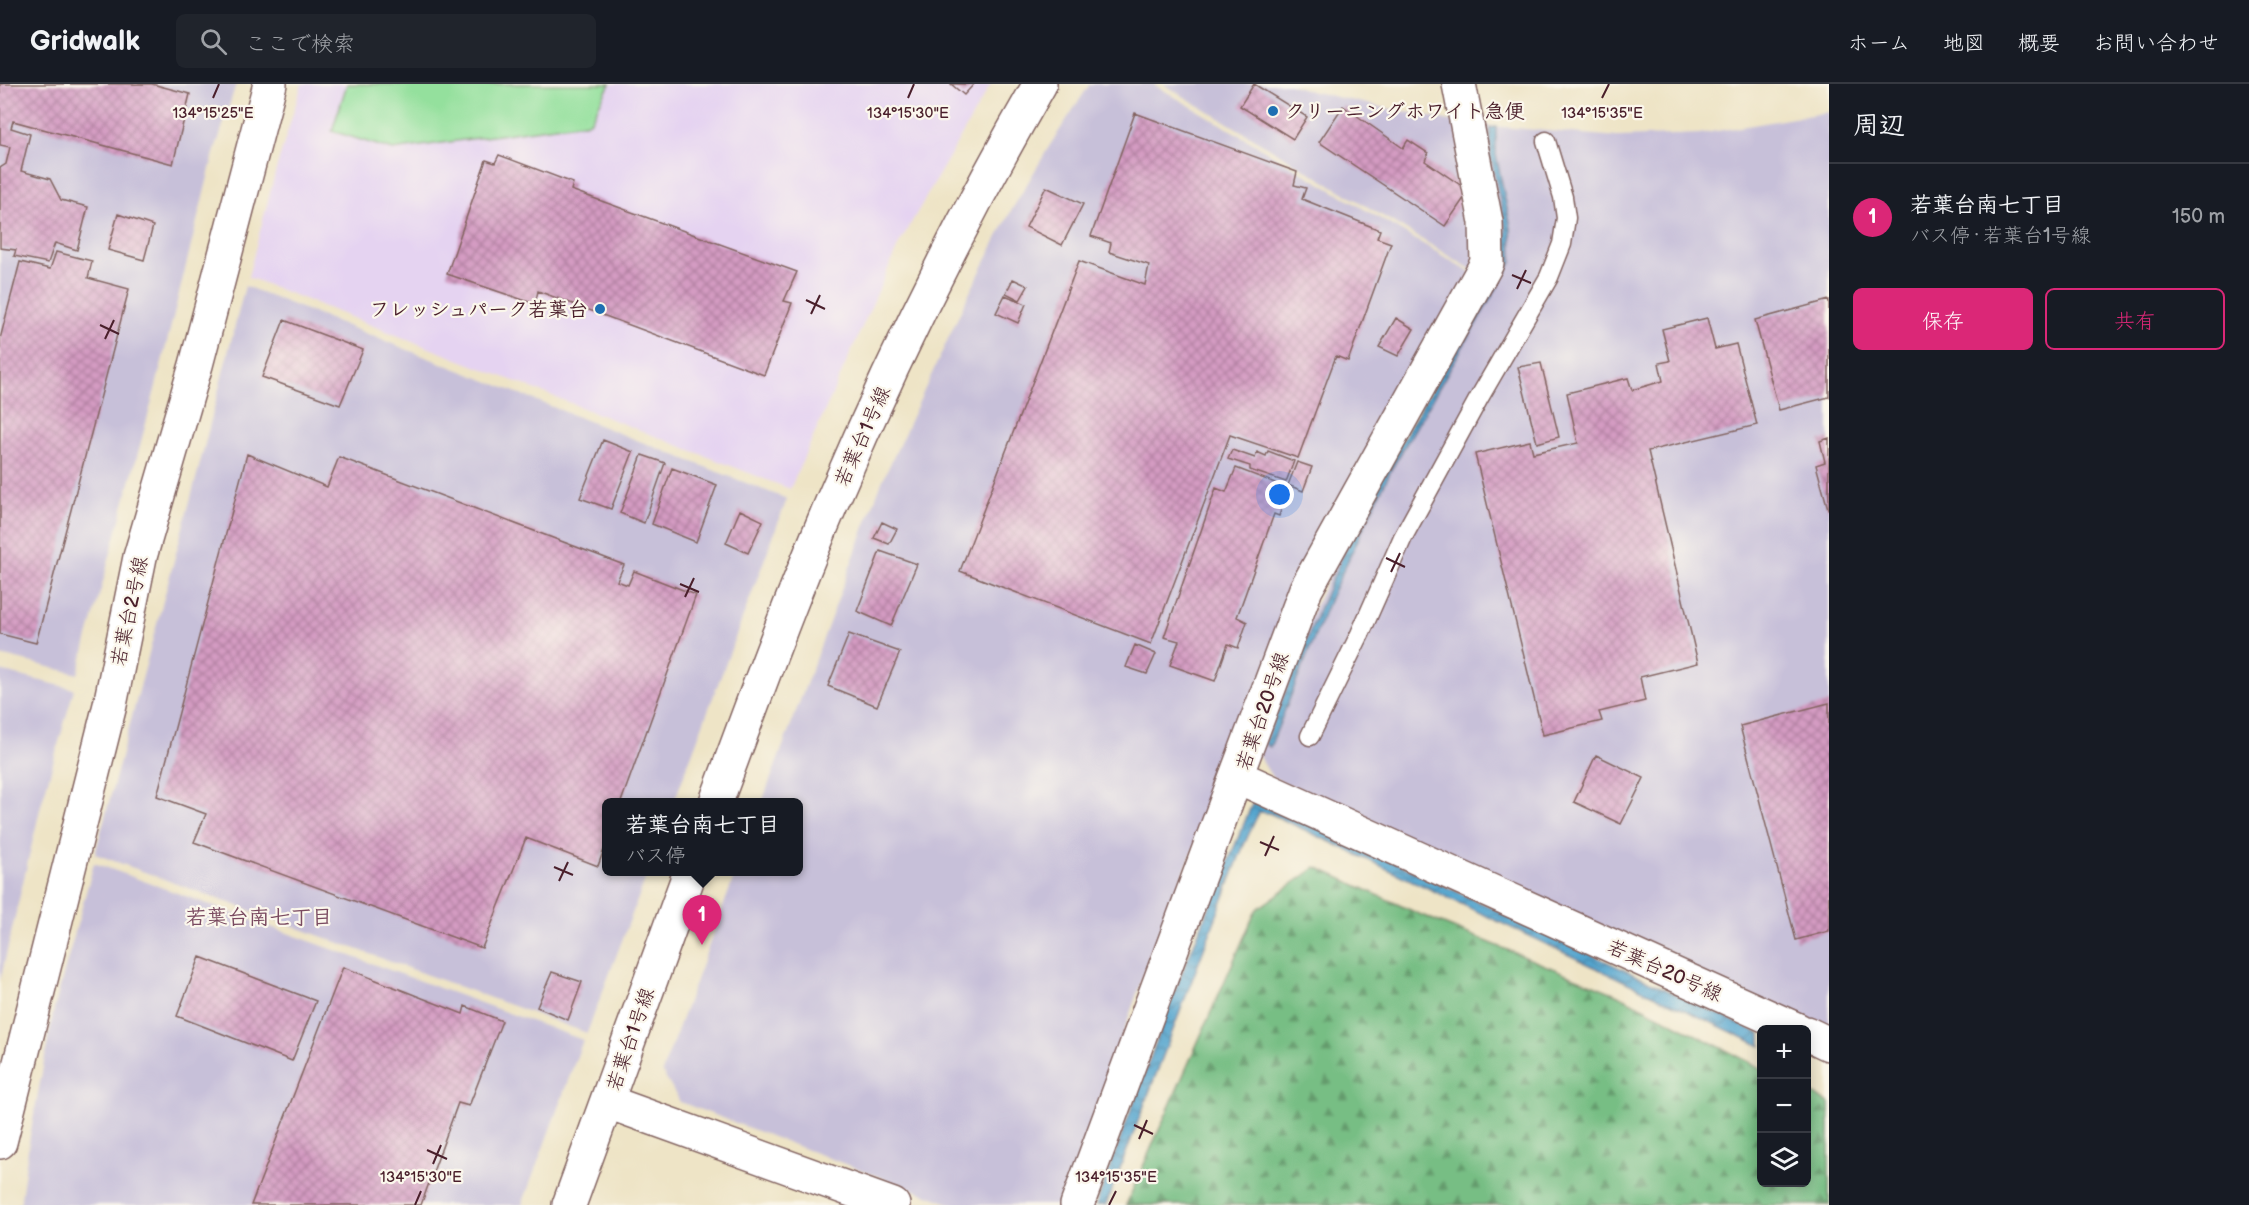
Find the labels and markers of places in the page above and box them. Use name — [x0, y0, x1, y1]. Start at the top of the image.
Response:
place label: クリーニングホワイト急便 — [1285, 100, 1525, 124]
marker: クリーニングホワイト急便 — [1266, 104, 1280, 118]
place label: フレッシュパーク若葉台 — [370, 298, 588, 322]
marker: フレッシュパーク若葉台 — [593, 302, 607, 316]
pin: 1 — [682, 896, 722, 945]

